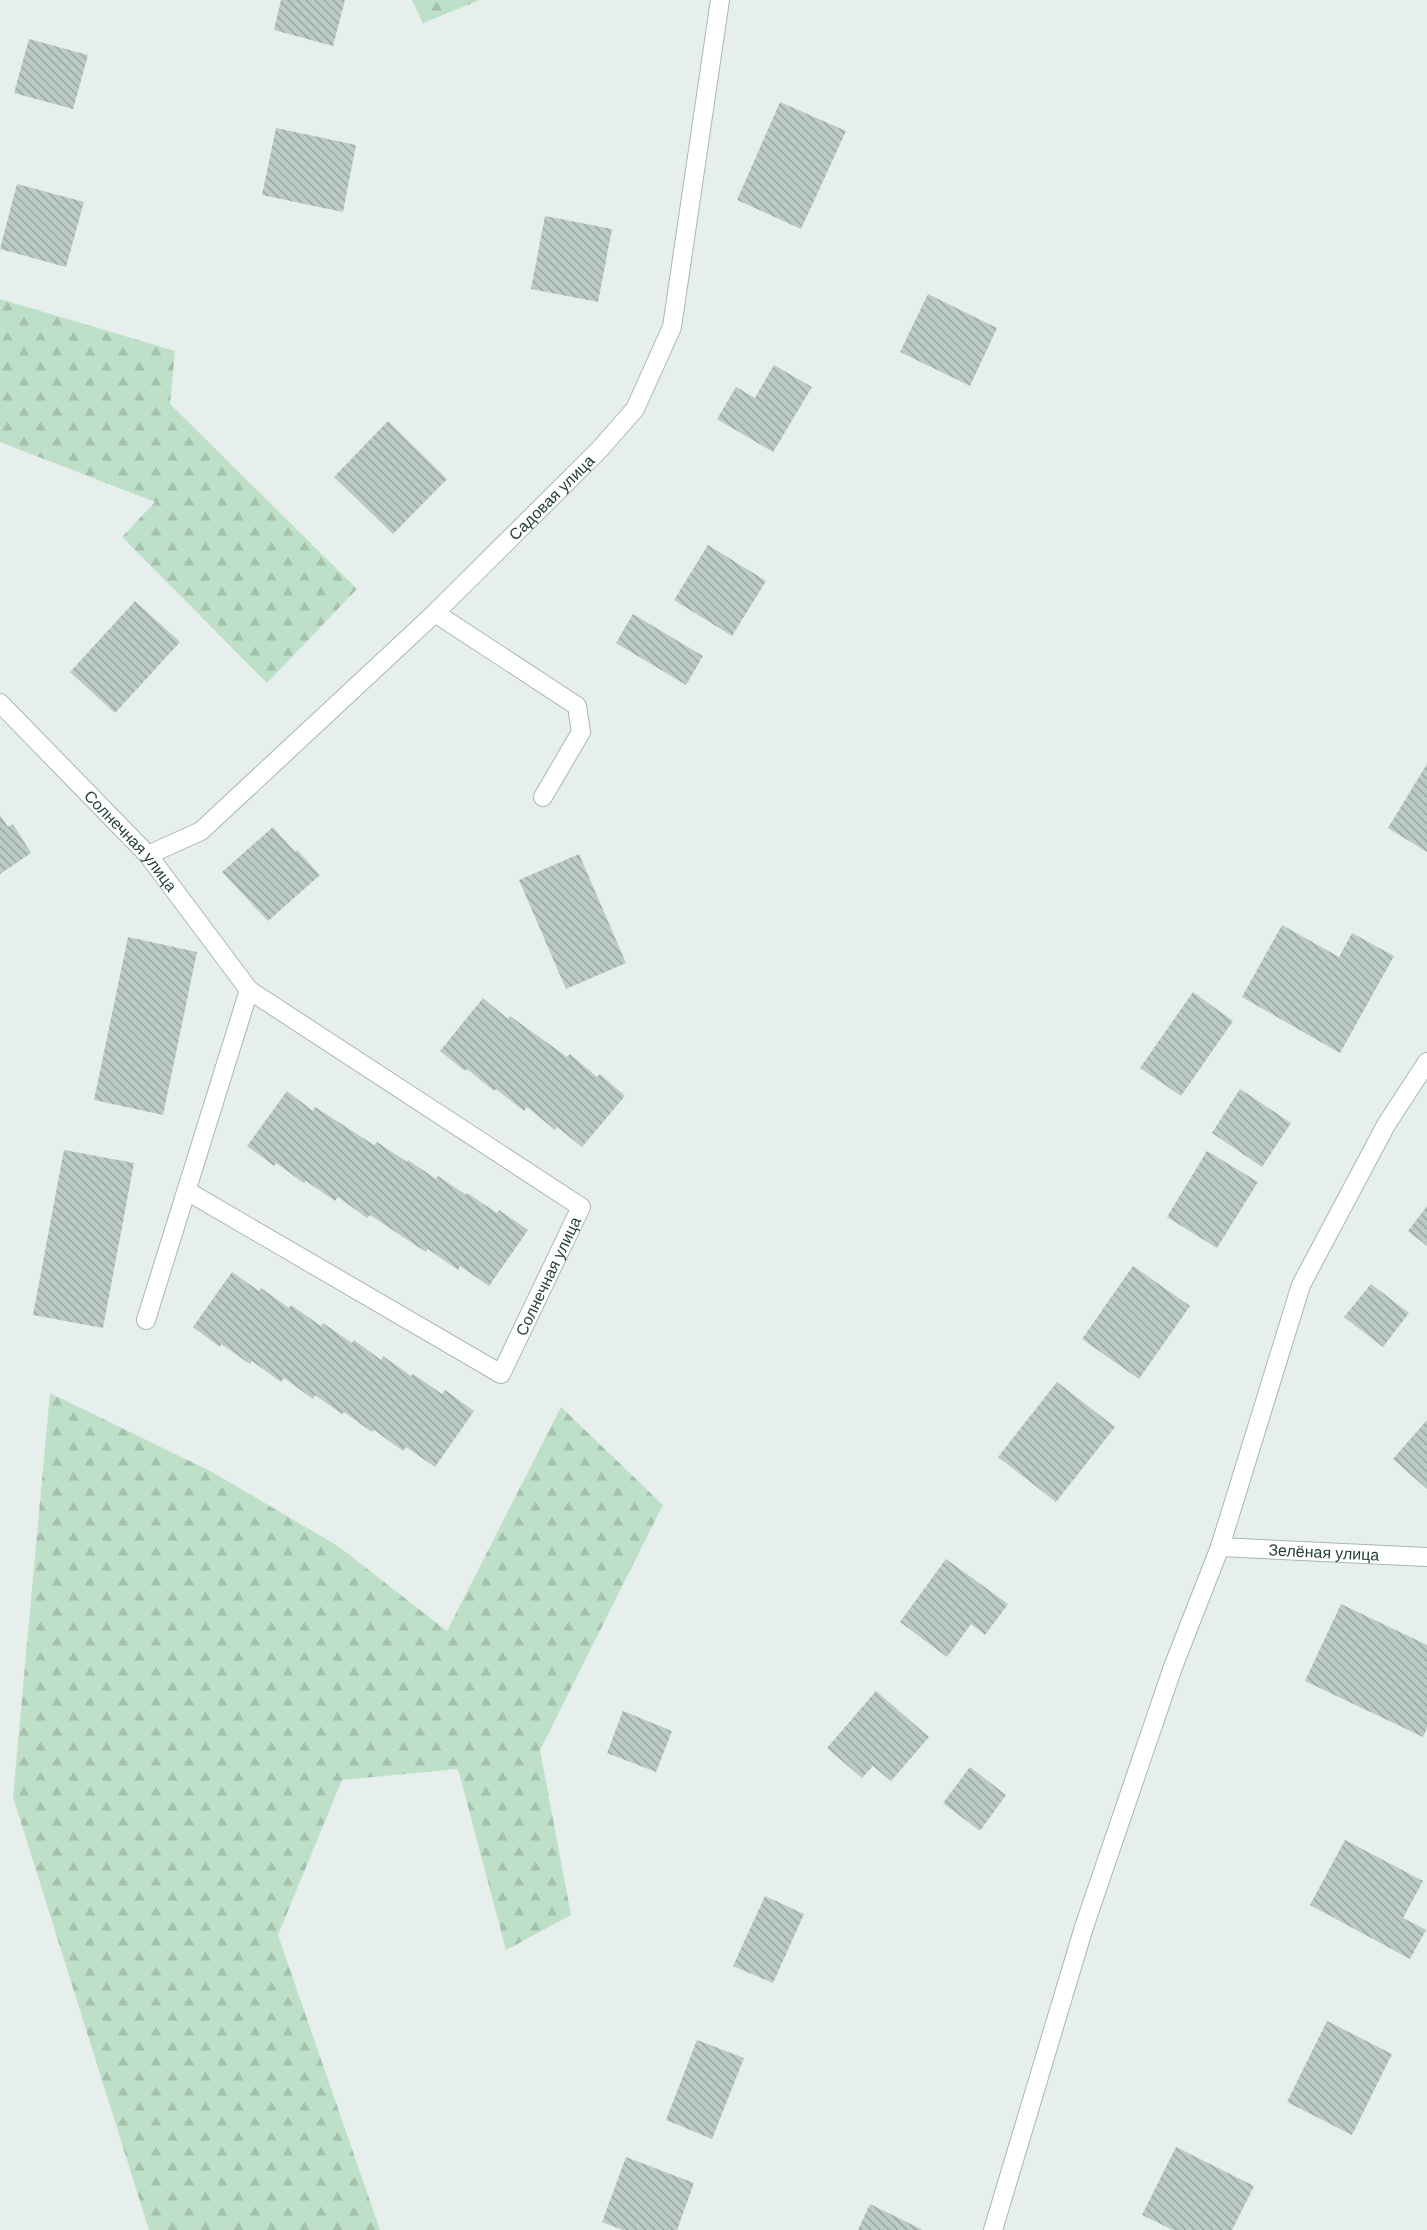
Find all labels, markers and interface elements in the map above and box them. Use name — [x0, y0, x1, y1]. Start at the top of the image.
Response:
street label: Садовая улица — [504, 450, 599, 545]
street label: Солнечная улица — [79, 786, 182, 896]
street label: Солнечная улица — [511, 1213, 586, 1339]
street label: Зелёная улица — [1268, 1539, 1380, 1566]

